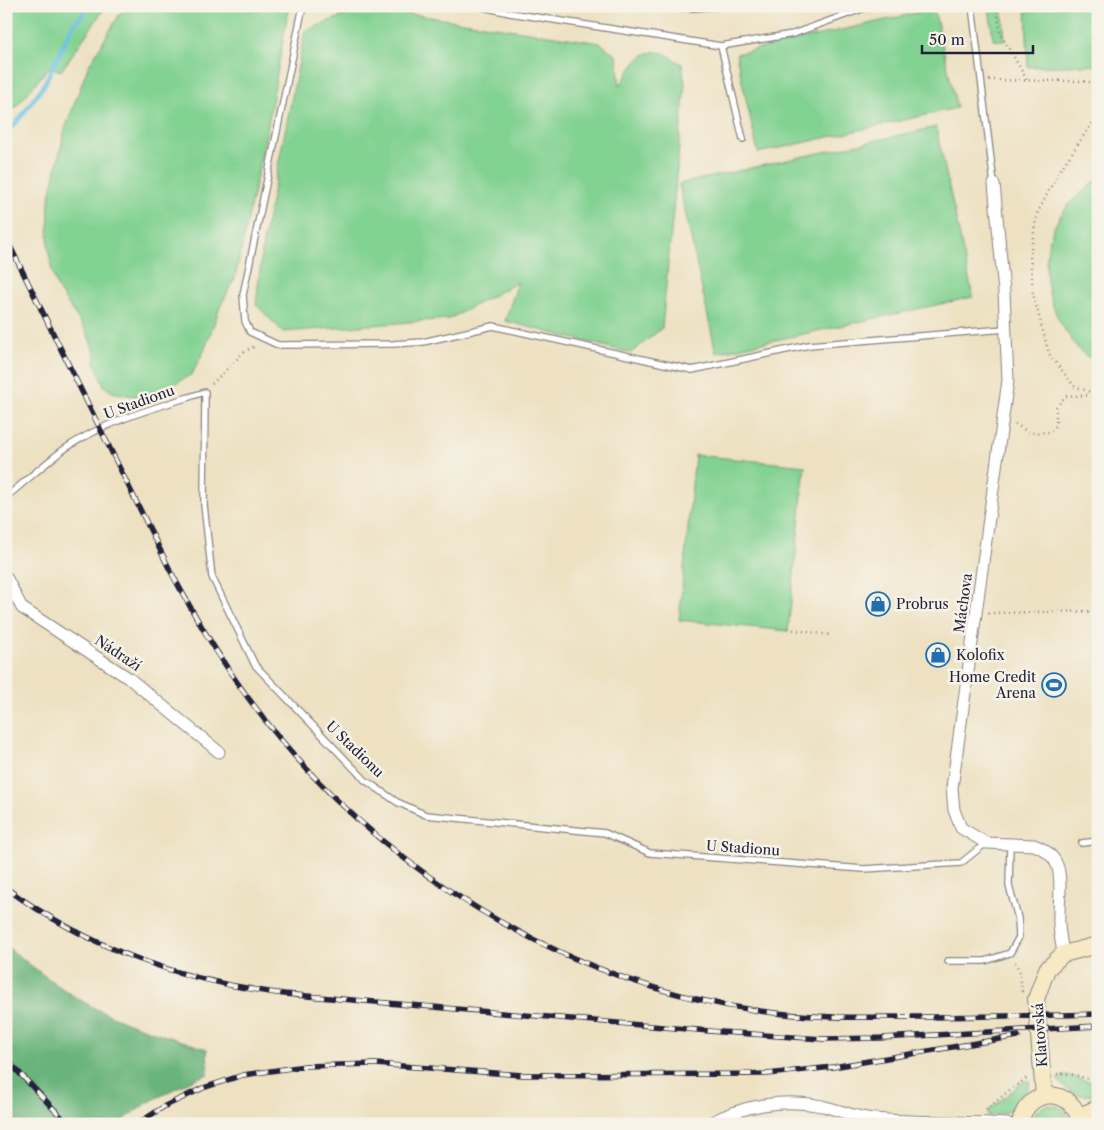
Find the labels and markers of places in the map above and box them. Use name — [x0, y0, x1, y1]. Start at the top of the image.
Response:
shop icon: Probrus — [865, 591, 891, 617]
place label: Probrus — [896, 595, 949, 613]
shop icon: Kolofix — [925, 642, 951, 668]
place label: Kolofix — [956, 646, 1006, 664]
place label: Home Credit Arena — [949, 668, 1037, 702]
sports icon: Home Credit Arena — [1041, 672, 1067, 698]

